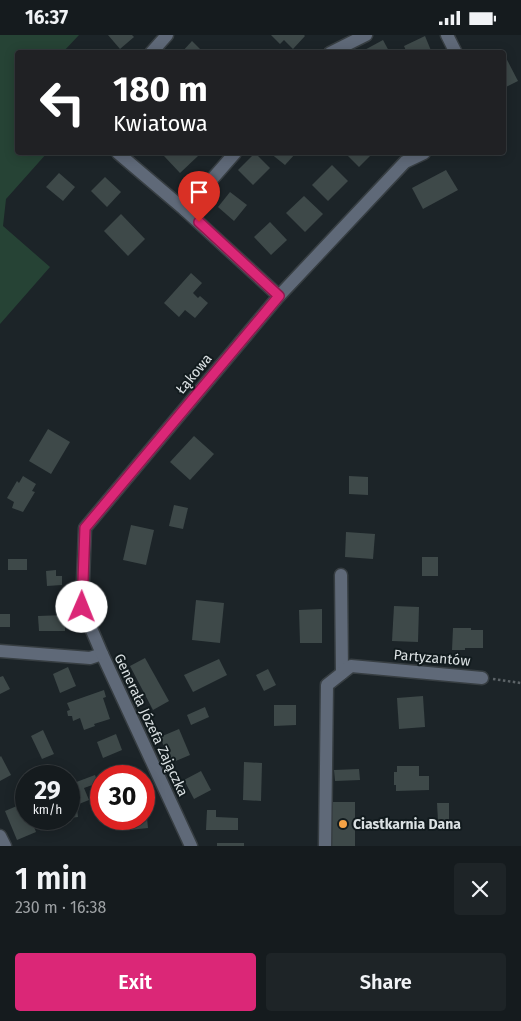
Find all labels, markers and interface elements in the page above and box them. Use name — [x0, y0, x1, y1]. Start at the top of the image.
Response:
text: 16:37 — [25, 6, 68, 29]
text: 180 m — [113, 68, 208, 110]
icon: left — [30, 70, 95, 135]
text: Kwiatowa — [113, 110, 208, 137]
pin — [178, 171, 220, 222]
icon: arrive — [185, 178, 213, 206]
street label: Łąkowa — [172, 350, 216, 398]
position arrow — [55, 580, 107, 632]
street label: Partyzantów — [393, 646, 471, 670]
street label: Generała Józefa Zajączka — [110, 651, 192, 799]
speed limit sign: 30 — [90, 765, 155, 830]
text: 29 — [34, 776, 61, 806]
text: km/h — [33, 803, 62, 817]
place label: Ciastkarnia Dana — [353, 816, 461, 833]
marker: Ciastkarnia Dana — [337, 818, 349, 830]
text: 1 min — [15, 861, 87, 897]
button: close — [454, 863, 506, 915]
text: 230 m · 16:38 — [15, 898, 106, 917]
button: Exit — [15, 953, 256, 1011]
button: Share — [266, 953, 506, 1011]

